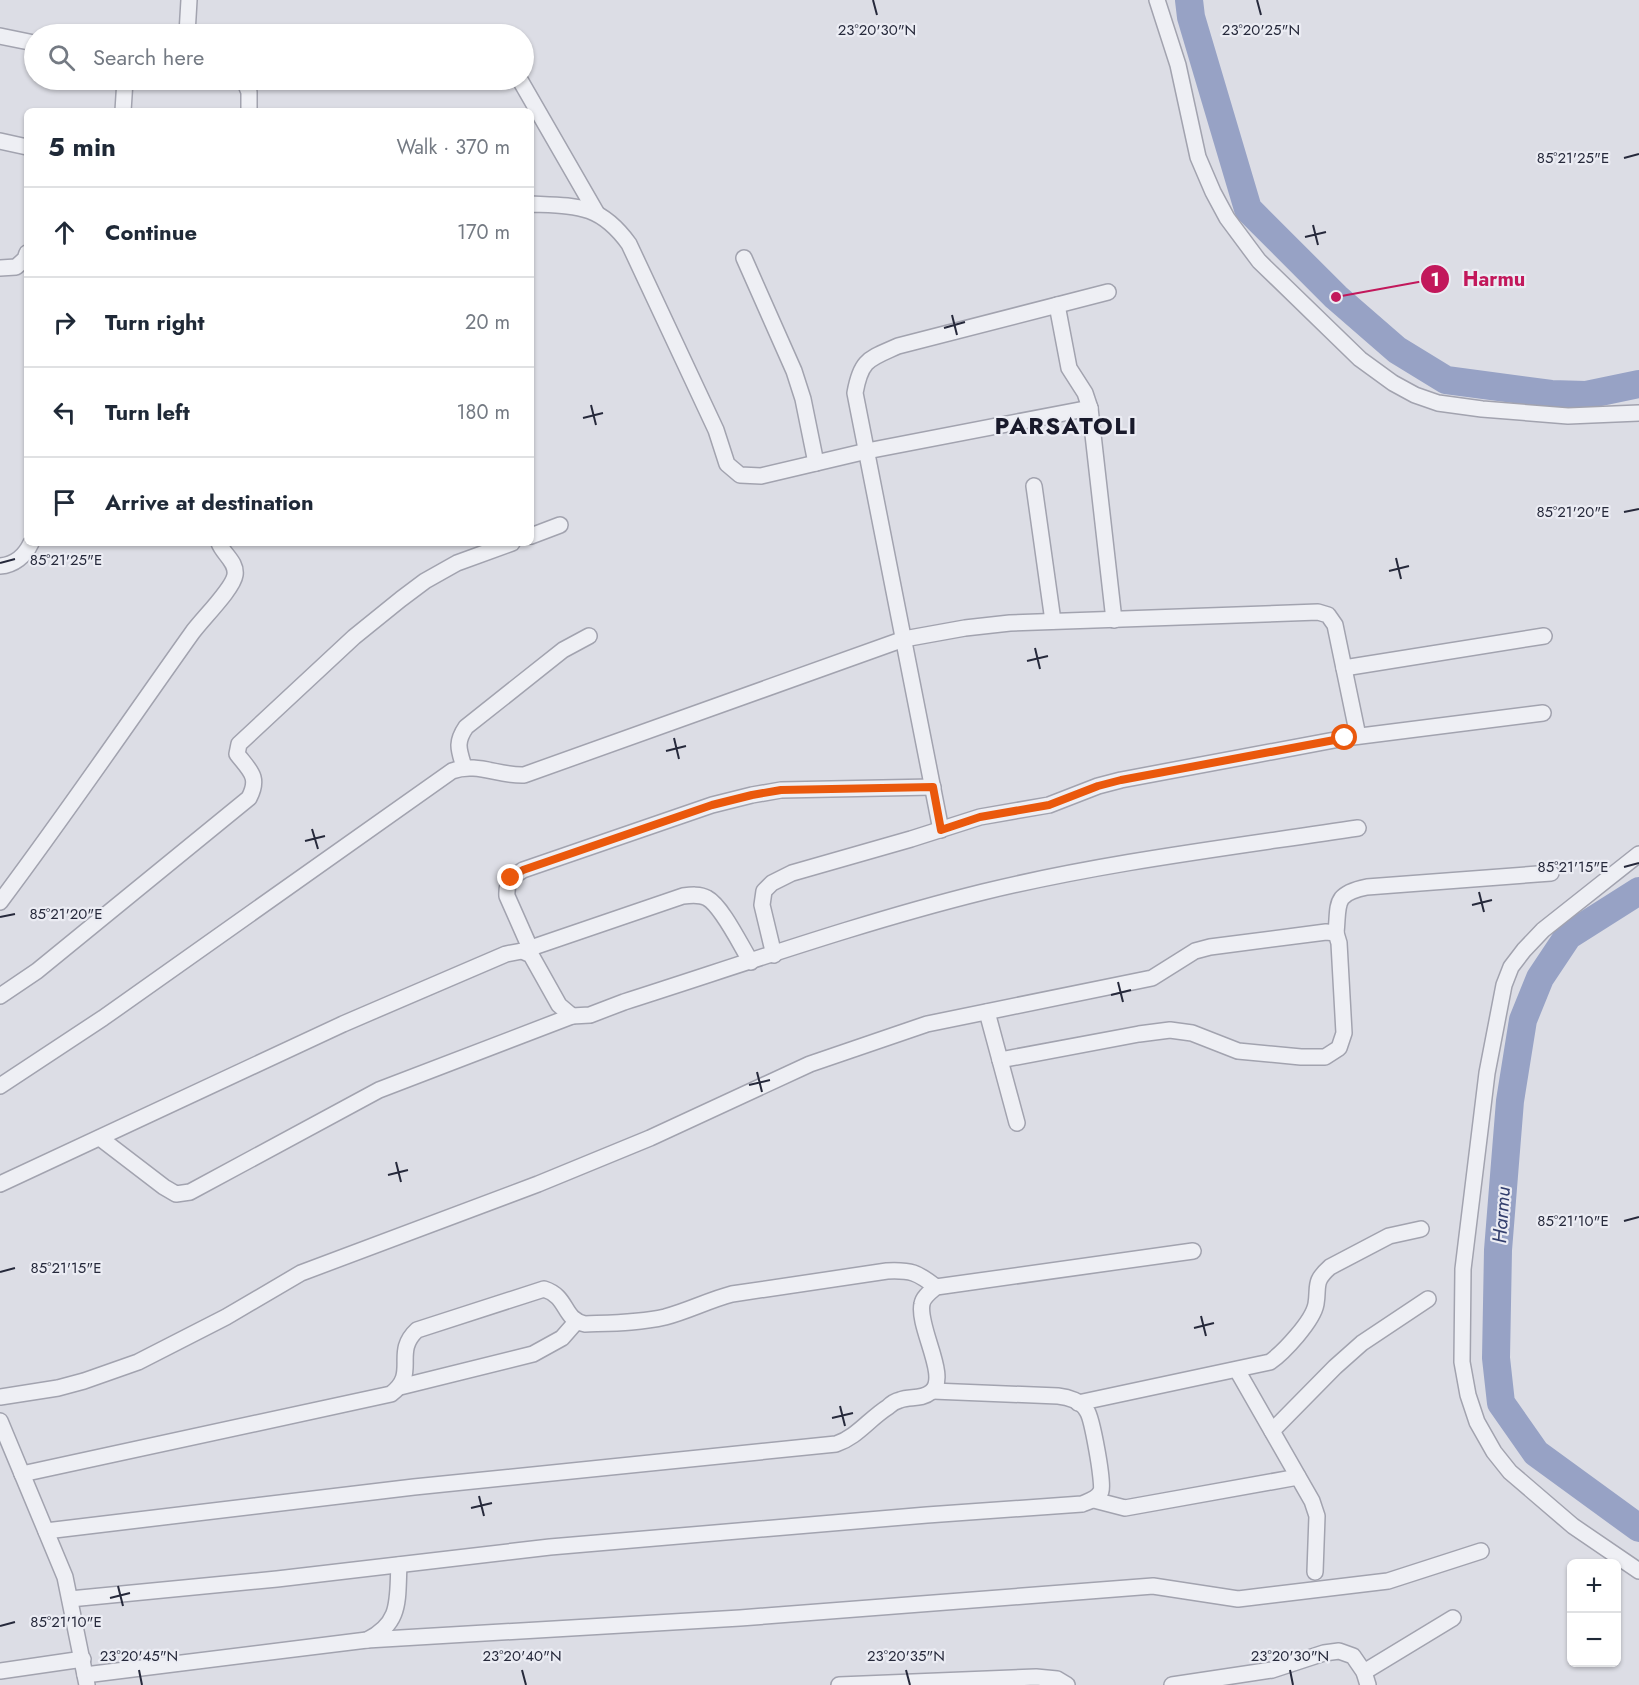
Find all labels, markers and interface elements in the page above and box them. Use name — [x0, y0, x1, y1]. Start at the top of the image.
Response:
text: 23°20'30"N — [838, 19, 916, 41]
text: 23°20'25"N — [1222, 19, 1300, 41]
search box — [24, 24, 534, 90]
icon: search — [45, 41, 78, 74]
text: Search here — [93, 41, 204, 73]
text: 5 min — [48, 128, 116, 166]
text: Walk · 370 m — [396, 133, 510, 162]
text: 85°21'25"E — [1537, 147, 1609, 169]
icon: ahead — [48, 216, 81, 249]
text: Continue — [105, 216, 197, 248]
text: 170 m — [457, 218, 510, 247]
callout: Harmu — [1420, 260, 1537, 298]
text: Harmu — [1463, 265, 1525, 294]
text: 1 — [1430, 267, 1440, 293]
icon: right — [48, 306, 81, 339]
text: Turn right — [105, 306, 205, 338]
text: 20 m — [465, 308, 510, 337]
icon: left — [48, 396, 81, 429]
text: Turn left — [105, 396, 190, 428]
text: 180 m — [456, 398, 510, 427]
district label: PARSATOLI — [994, 408, 1138, 443]
icon: arrive — [48, 486, 81, 519]
text: Arrive at destination — [105, 486, 314, 518]
text: 85°21'20"E — [1536, 501, 1610, 523]
text: 85°21'25"E — [30, 549, 102, 571]
route start — [1331, 724, 1357, 750]
text: 85°21'15"E — [1538, 856, 1608, 878]
route end — [497, 864, 523, 890]
text: 85°21'20"E — [29, 903, 103, 925]
water label: Harmu — [1485, 1186, 1518, 1244]
text: 85°21'10"E — [1537, 1210, 1609, 1232]
text: 85°21'15"E — [31, 1257, 101, 1279]
map controls — [1567, 1559, 1621, 1667]
button: + — [1567, 1559, 1621, 1613]
text: 85°21'10"E — [30, 1611, 102, 1633]
button: − — [1567, 1613, 1621, 1667]
text: 23°20'45"N — [100, 1645, 178, 1667]
text: 23°20'40"N — [482, 1645, 562, 1667]
text: 23°20'35"N — [867, 1645, 945, 1667]
text: 23°20'30"N — [1251, 1645, 1329, 1667]

